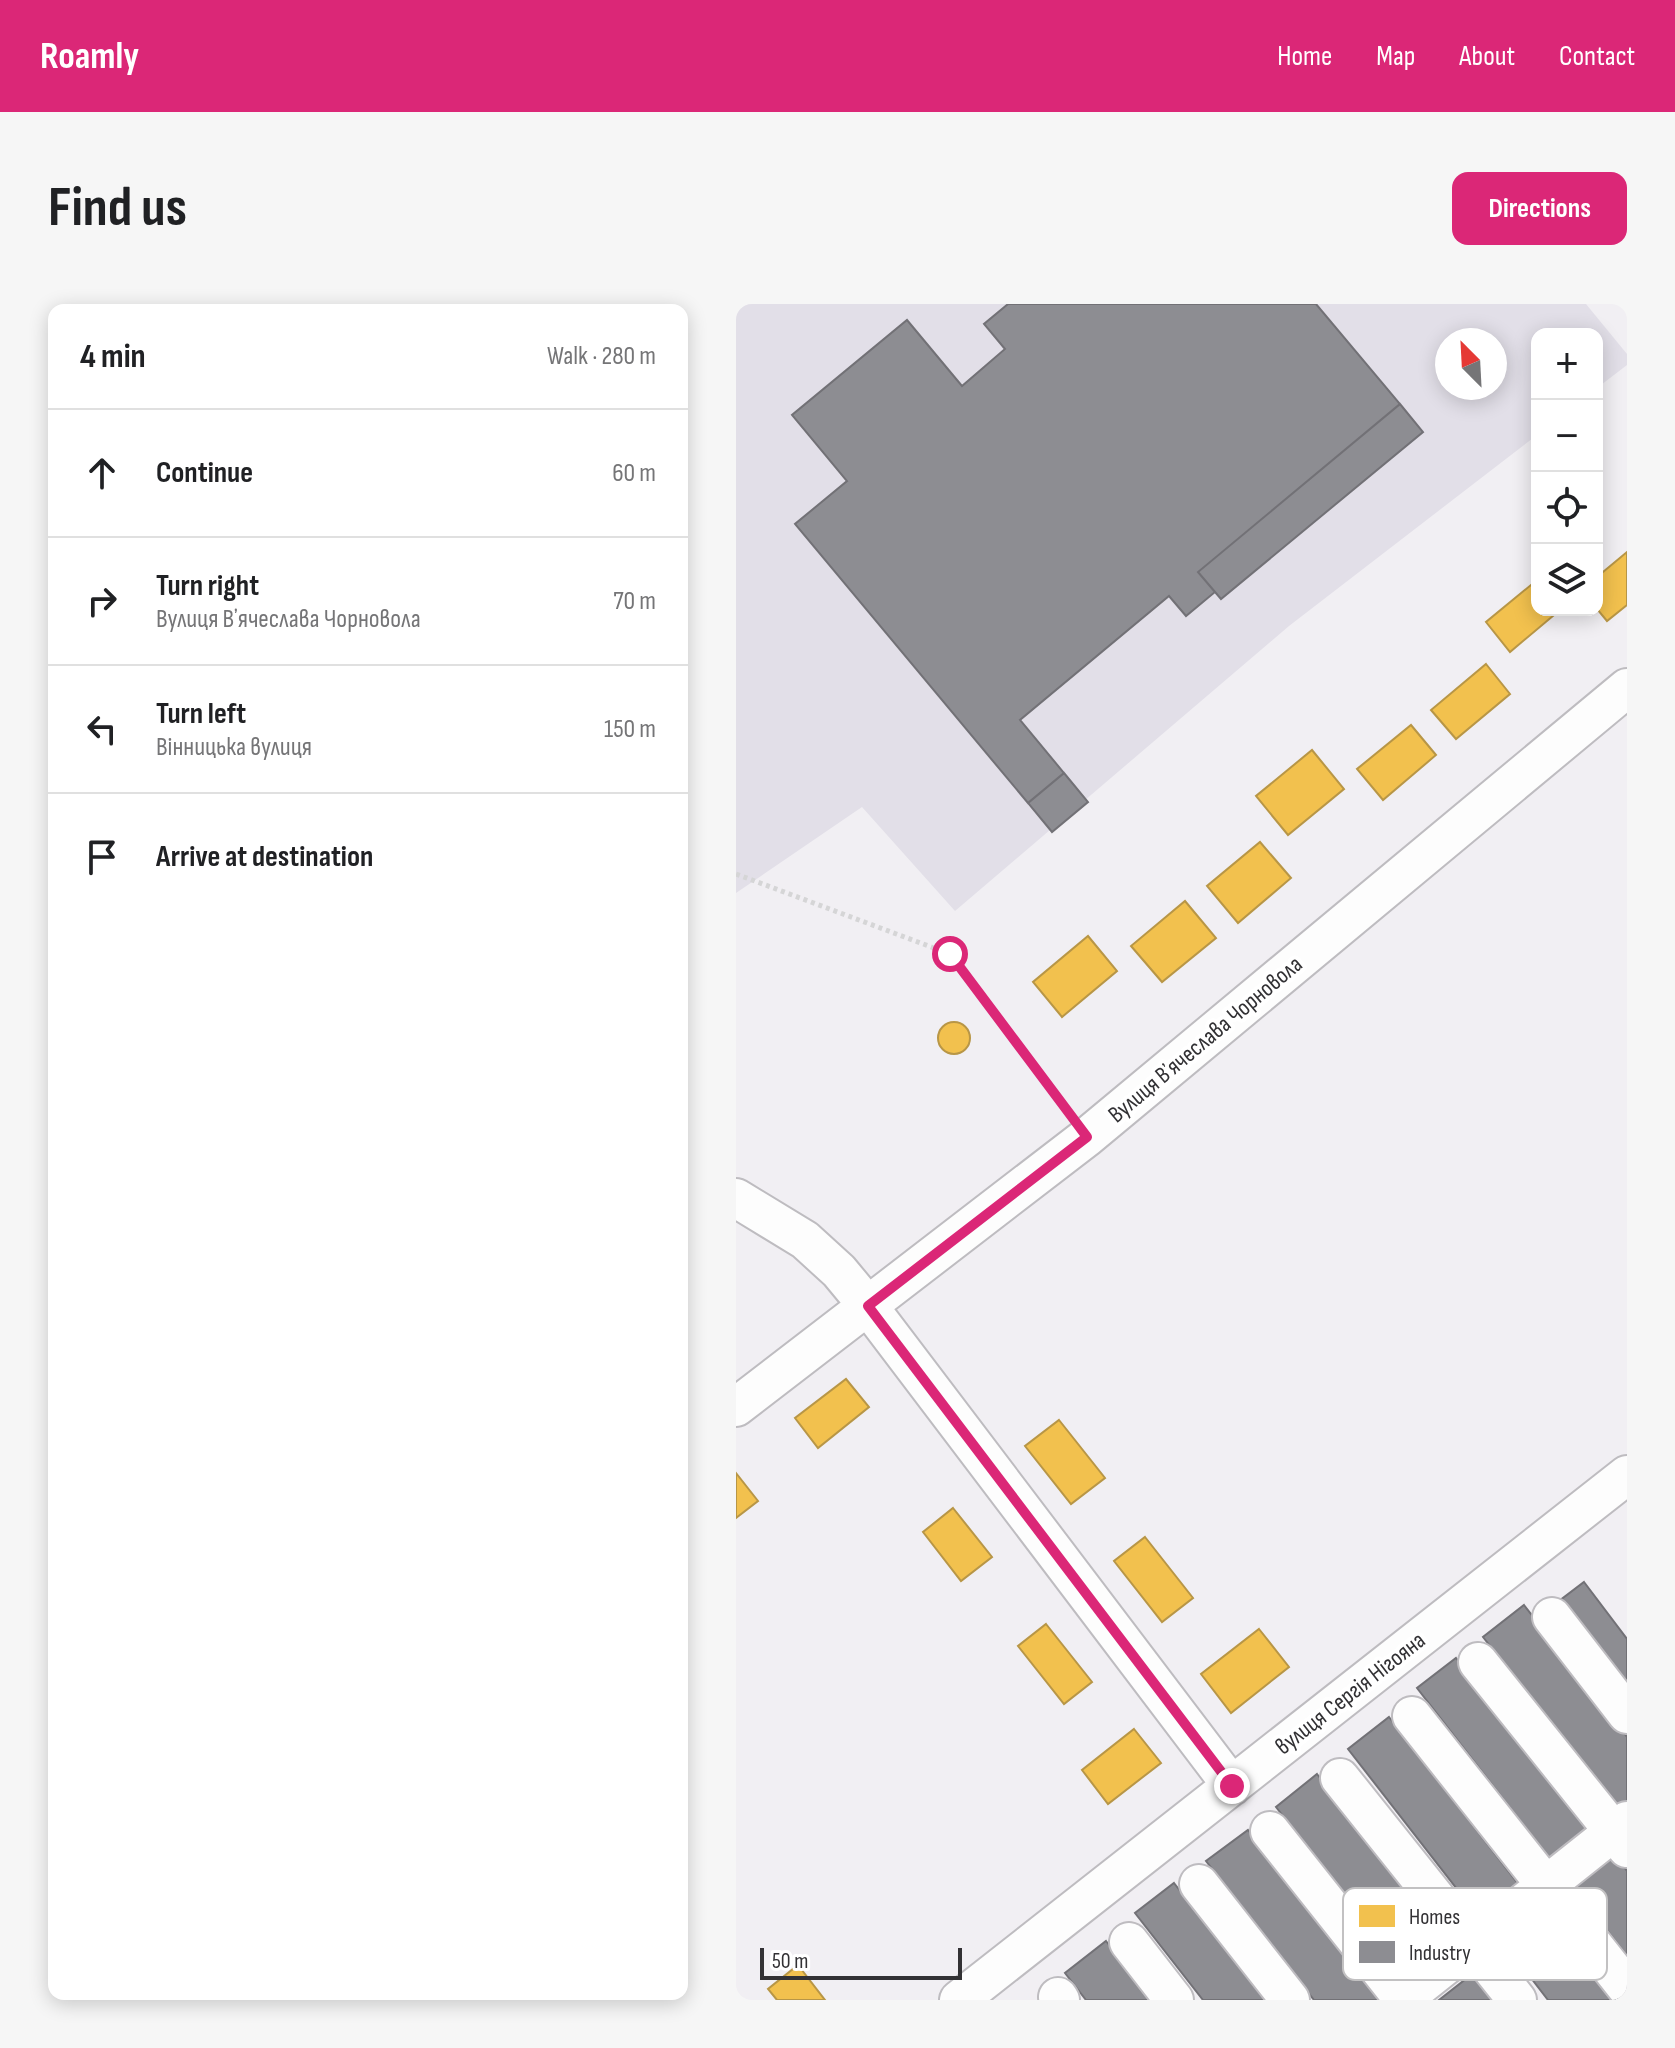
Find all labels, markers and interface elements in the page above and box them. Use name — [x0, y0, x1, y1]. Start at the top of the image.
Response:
text: Roamly — [40, 34, 139, 79]
text: Home — [1277, 40, 1332, 73]
text: Map — [1376, 40, 1415, 73]
text: About — [1459, 40, 1515, 73]
text: Contact — [1559, 40, 1635, 73]
button: Directions — [1452, 172, 1627, 245]
text: Find us — [48, 175, 187, 242]
north arrow — [1435, 328, 1507, 400]
map controls — [1531, 328, 1603, 616]
button: + — [1531, 328, 1603, 400]
text: 4 min — [80, 336, 146, 377]
text: Walk · 280 m — [547, 341, 656, 372]
button: − — [1531, 400, 1603, 472]
icon: ahead — [80, 451, 124, 495]
text: Continue — [156, 455, 253, 491]
text: 60 m — [612, 458, 656, 489]
button: locate — [1531, 472, 1603, 544]
button: layers — [1531, 544, 1603, 616]
text: Turn right — [156, 568, 259, 604]
icon: right — [80, 579, 124, 623]
text: 70 m — [613, 586, 656, 617]
text: Вулиця Вʼячеслава Чорновола — [156, 604, 421, 635]
text: Turn left — [156, 696, 246, 732]
icon: left — [80, 707, 124, 751]
text: 150 m — [604, 714, 656, 745]
text: Вінницька вулиця — [156, 732, 312, 763]
icon: arrive — [80, 835, 124, 879]
text: Arrive at destination — [156, 839, 373, 875]
route start — [932, 936, 968, 972]
street label: Вулиця Вʼячеслава Чорновола — [1102, 950, 1308, 1129]
street label: вулиця Сергія Нігояна — [1269, 1626, 1431, 1761]
route end — [1214, 1768, 1250, 1804]
legend — [1343, 1888, 1607, 1980]
text: Homes — [1409, 1904, 1460, 1931]
text: Industry — [1409, 1940, 1471, 1967]
scale bar — [760, 1944, 962, 1980]
text: 50 m — [772, 1948, 808, 1975]

